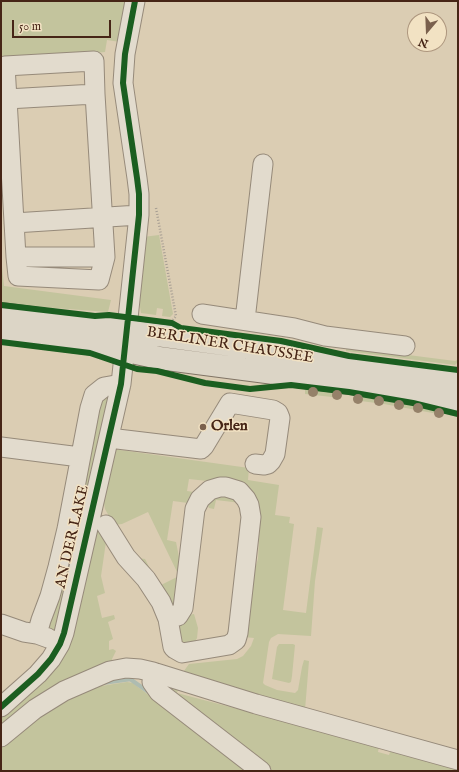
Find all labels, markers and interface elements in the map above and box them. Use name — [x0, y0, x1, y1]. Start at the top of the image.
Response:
scale bar — [14, 12, 113, 38]
north arrow — [407, 12, 447, 52]
text: 50 m — [19, 19, 41, 34]
text: N — [417, 34, 430, 51]
street label: BERLINER CHAUSSEE — [145, 324, 315, 368]
place label: Orlen — [211, 418, 248, 436]
marker: Orlen — [198, 422, 208, 432]
street label: AN DER LAKE — [52, 484, 94, 590]

